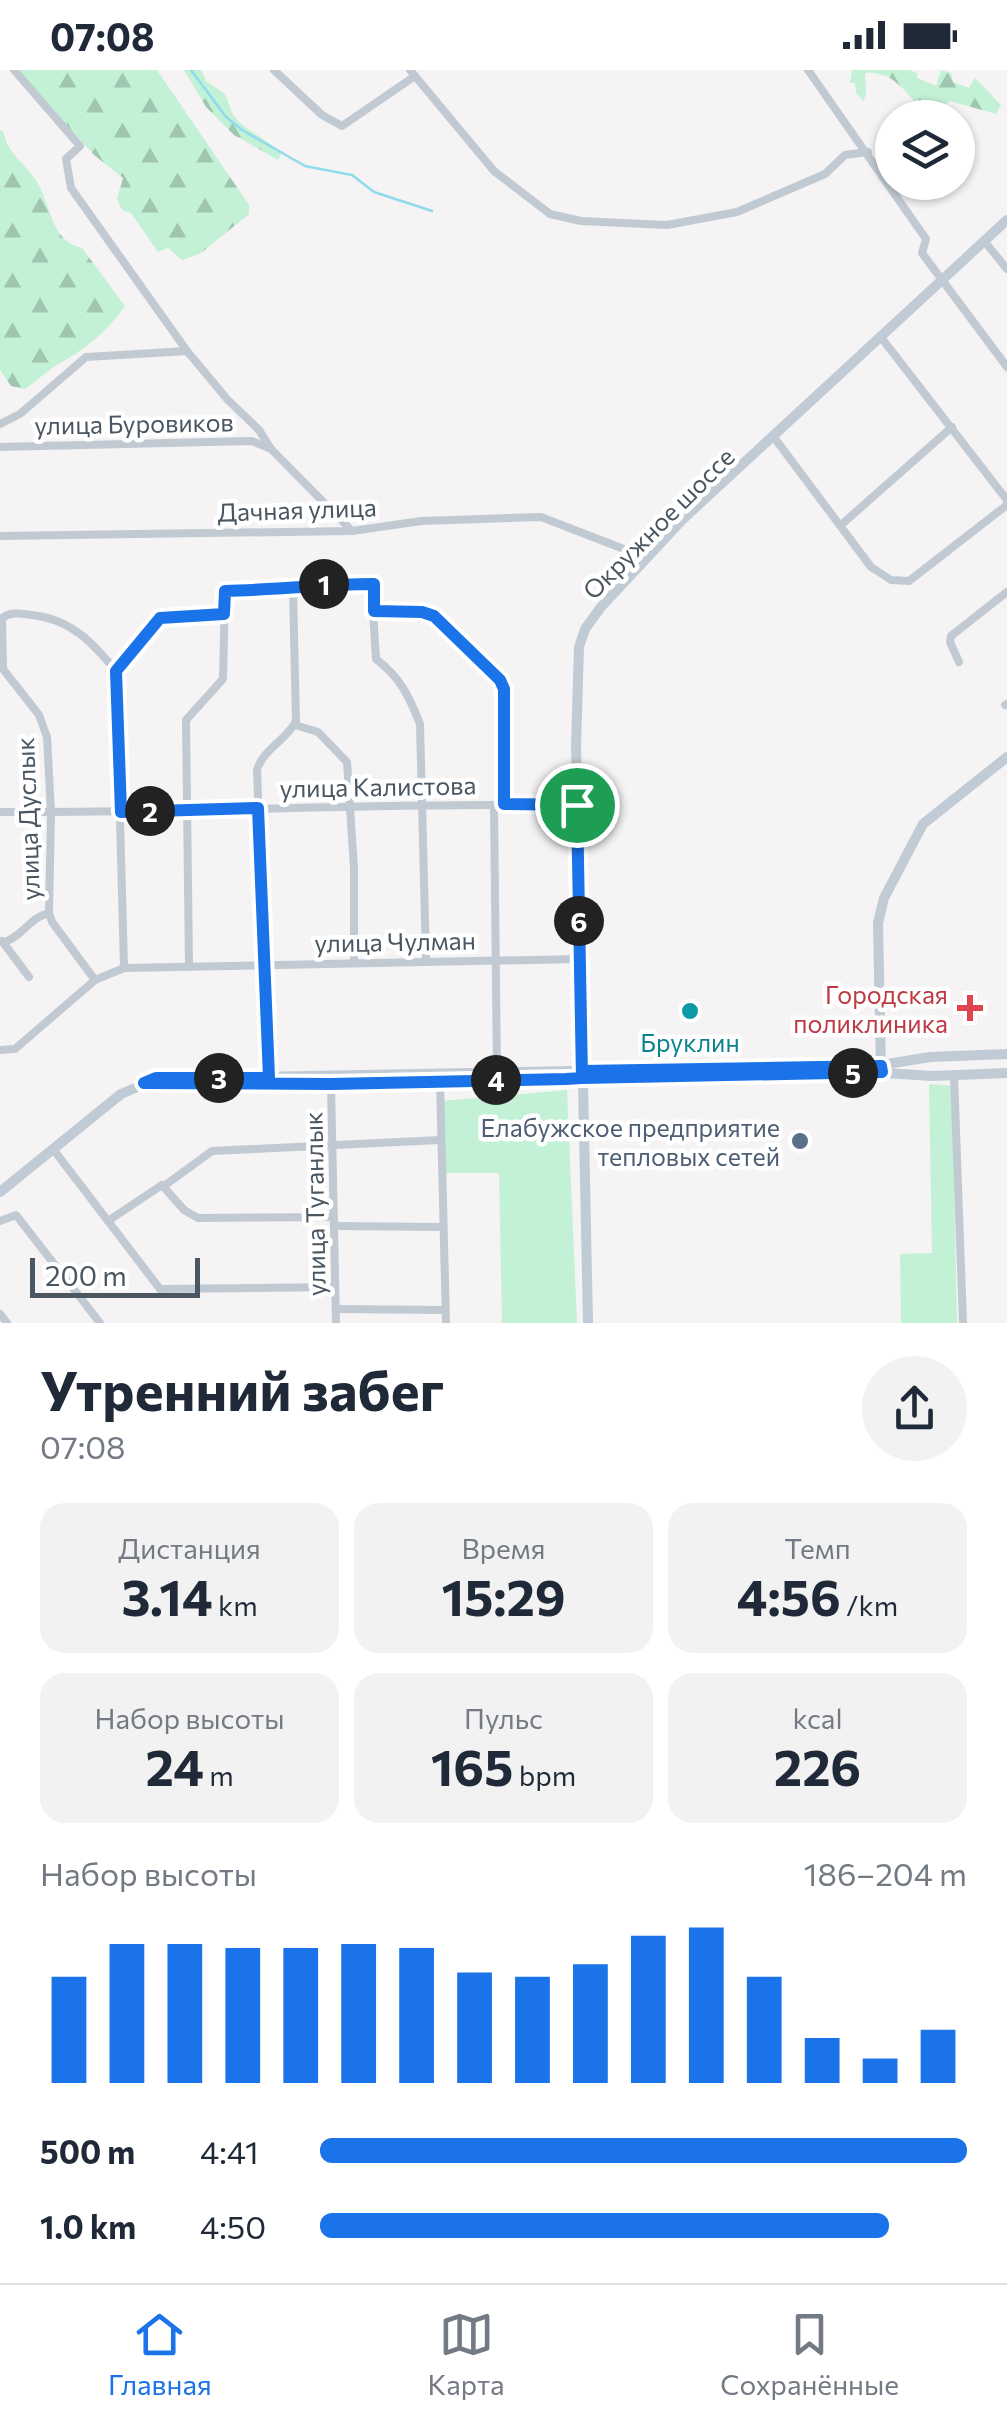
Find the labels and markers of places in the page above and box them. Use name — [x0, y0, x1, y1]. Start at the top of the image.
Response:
pin: 1 — [299, 559, 349, 609]
pin — [535, 763, 620, 848]
pin: 2 — [125, 786, 175, 836]
pin: 6 — [554, 896, 604, 946]
place label: Городская поликлиника — [793, 979, 948, 1038]
marker: Городская поликлиника — [957, 995, 983, 1021]
marker: Бруклин — [679, 1000, 701, 1022]
place label: Бруклин — [640, 1027, 740, 1057]
pin: 5 — [828, 1048, 878, 1098]
pin: 3 — [194, 1053, 244, 1103]
pin: 4 — [471, 1055, 521, 1105]
place label: Елабужское предприятие тепловых сетей — [480, 1112, 780, 1171]
marker: Елабужское предприятие тепловых сетей — [789, 1130, 811, 1152]

